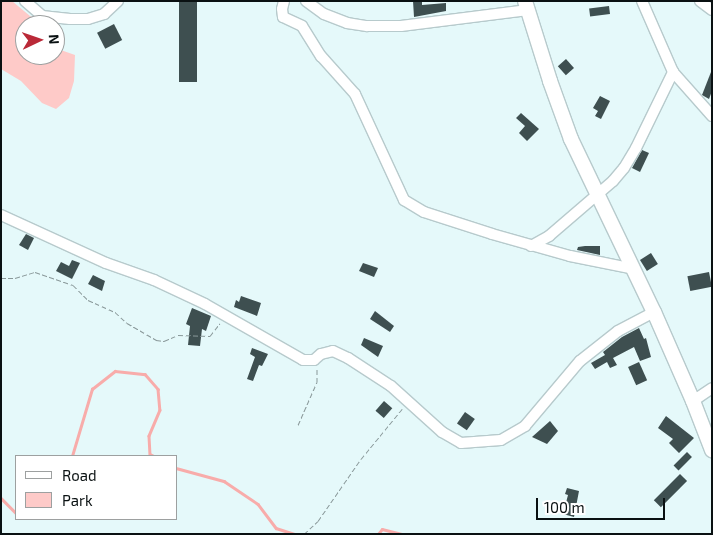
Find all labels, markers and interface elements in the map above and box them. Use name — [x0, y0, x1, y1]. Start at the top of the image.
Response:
north arrow — [15, 15, 65, 65]
text: N — [46, 34, 63, 45]
legend — [15, 455, 178, 520]
text: Road — [62, 466, 97, 484]
scale bar — [538, 488, 667, 520]
text: Park — [62, 491, 93, 509]
text: 100 m — [544, 498, 585, 516]

